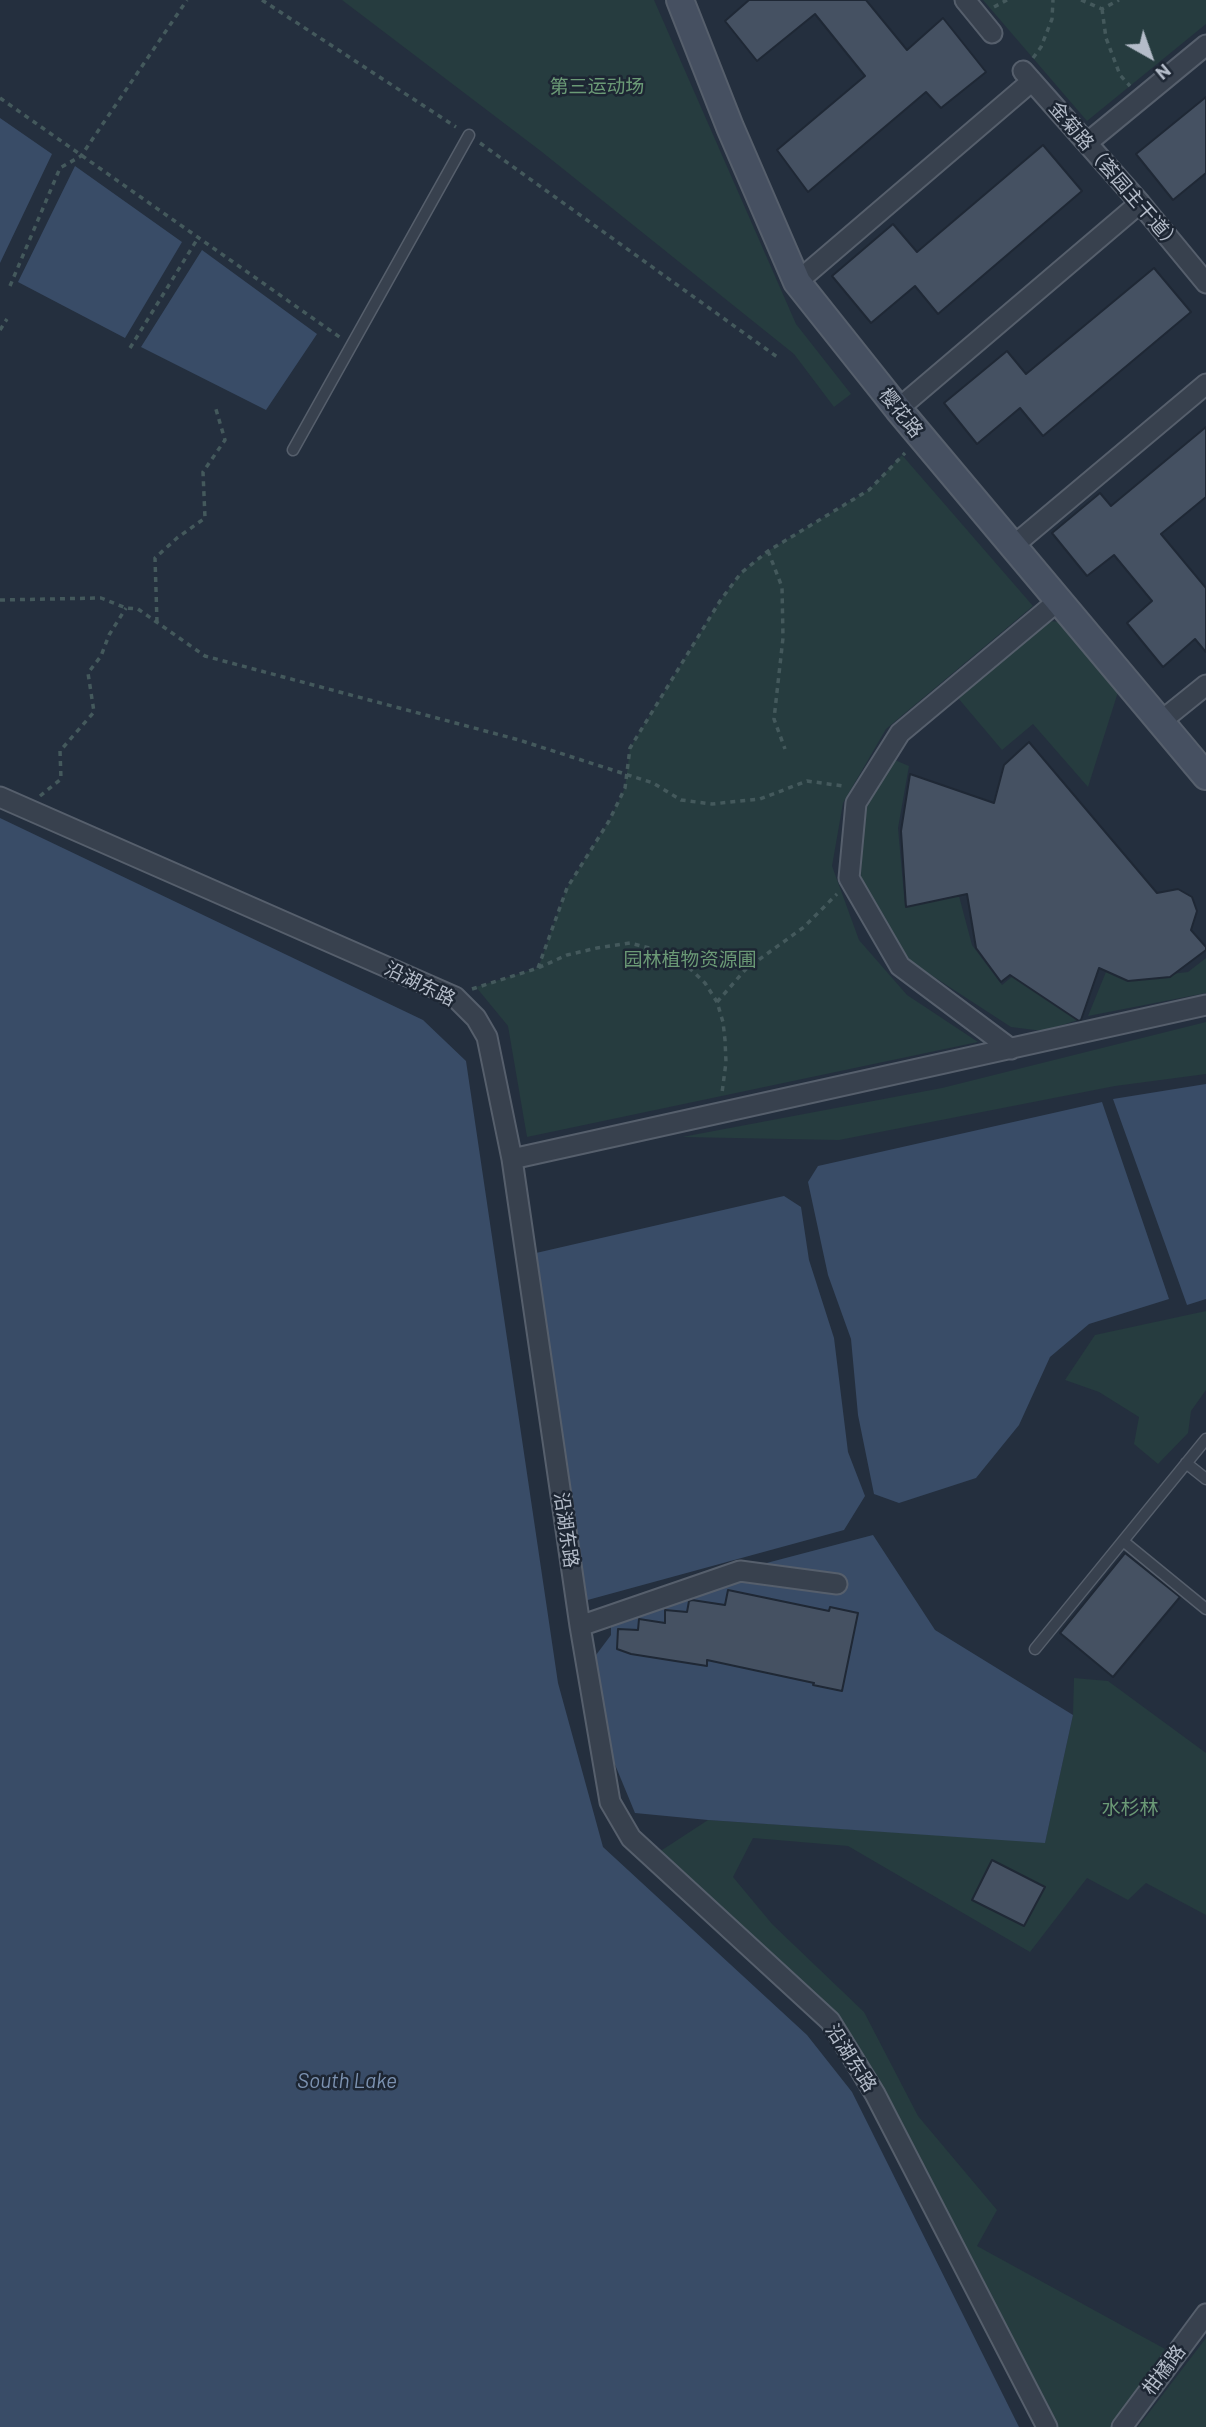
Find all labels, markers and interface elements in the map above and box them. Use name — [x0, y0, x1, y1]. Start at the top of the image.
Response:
north arrow — [1115, 21, 1185, 91]
text: N — [1152, 60, 1176, 85]
park label: 第三运动场 — [550, 76, 644, 98]
street label: 金菊路（荟园主干道） — [1044, 97, 1186, 255]
street label: 樱花路 — [874, 384, 928, 442]
park label: 园林植物资源圃 — [624, 949, 756, 971]
street label: 沿湖东路 — [381, 957, 459, 1011]
street label: 沿湖东路 — [549, 1491, 583, 1569]
park label: 水杉林 — [1102, 1797, 1158, 1819]
street label: 沿湖东路 — [821, 2020, 881, 2096]
water label: South Lake — [297, 2068, 397, 2094]
street label: 柑橘路 — [1138, 2340, 1190, 2400]

